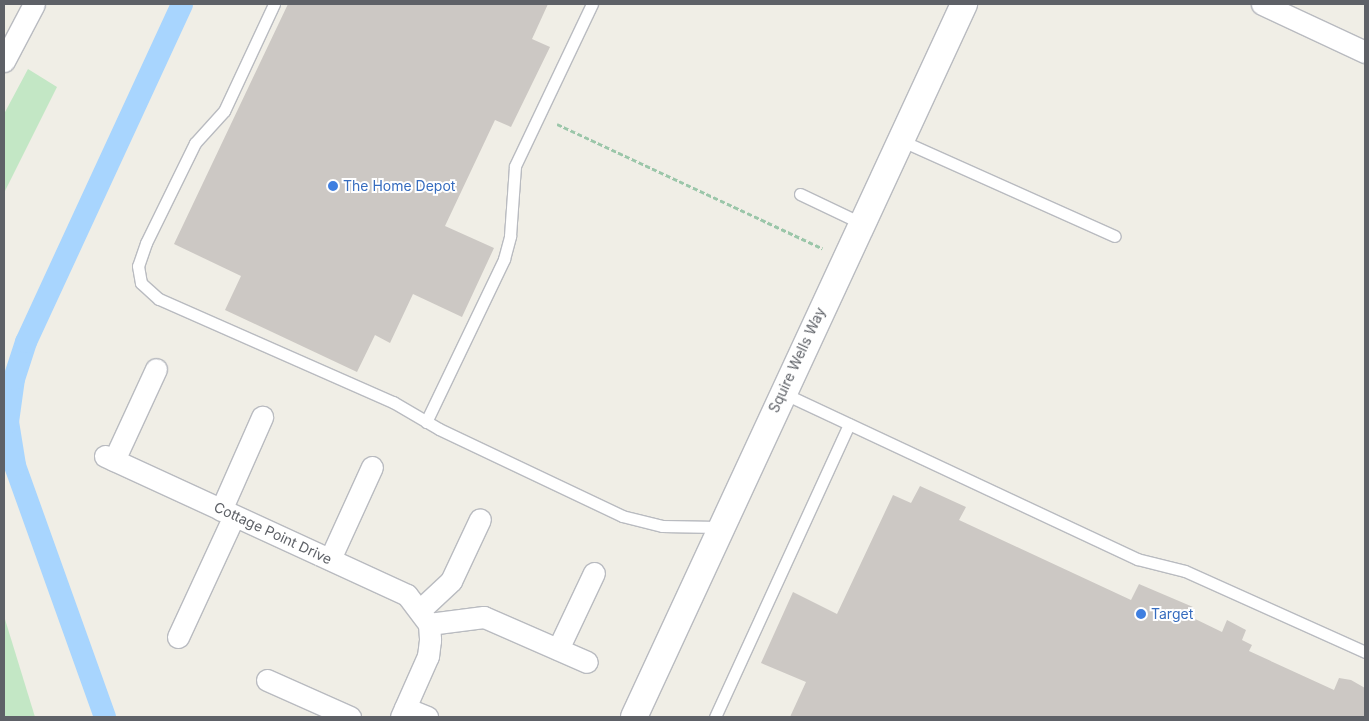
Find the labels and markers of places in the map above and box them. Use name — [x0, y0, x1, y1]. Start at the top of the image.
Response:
place label: The Home Depot — [343, 178, 455, 194]
marker: The Home Depot — [327, 180, 339, 192]
place label: Target — [1151, 606, 1193, 622]
marker: Target — [1135, 608, 1147, 620]

